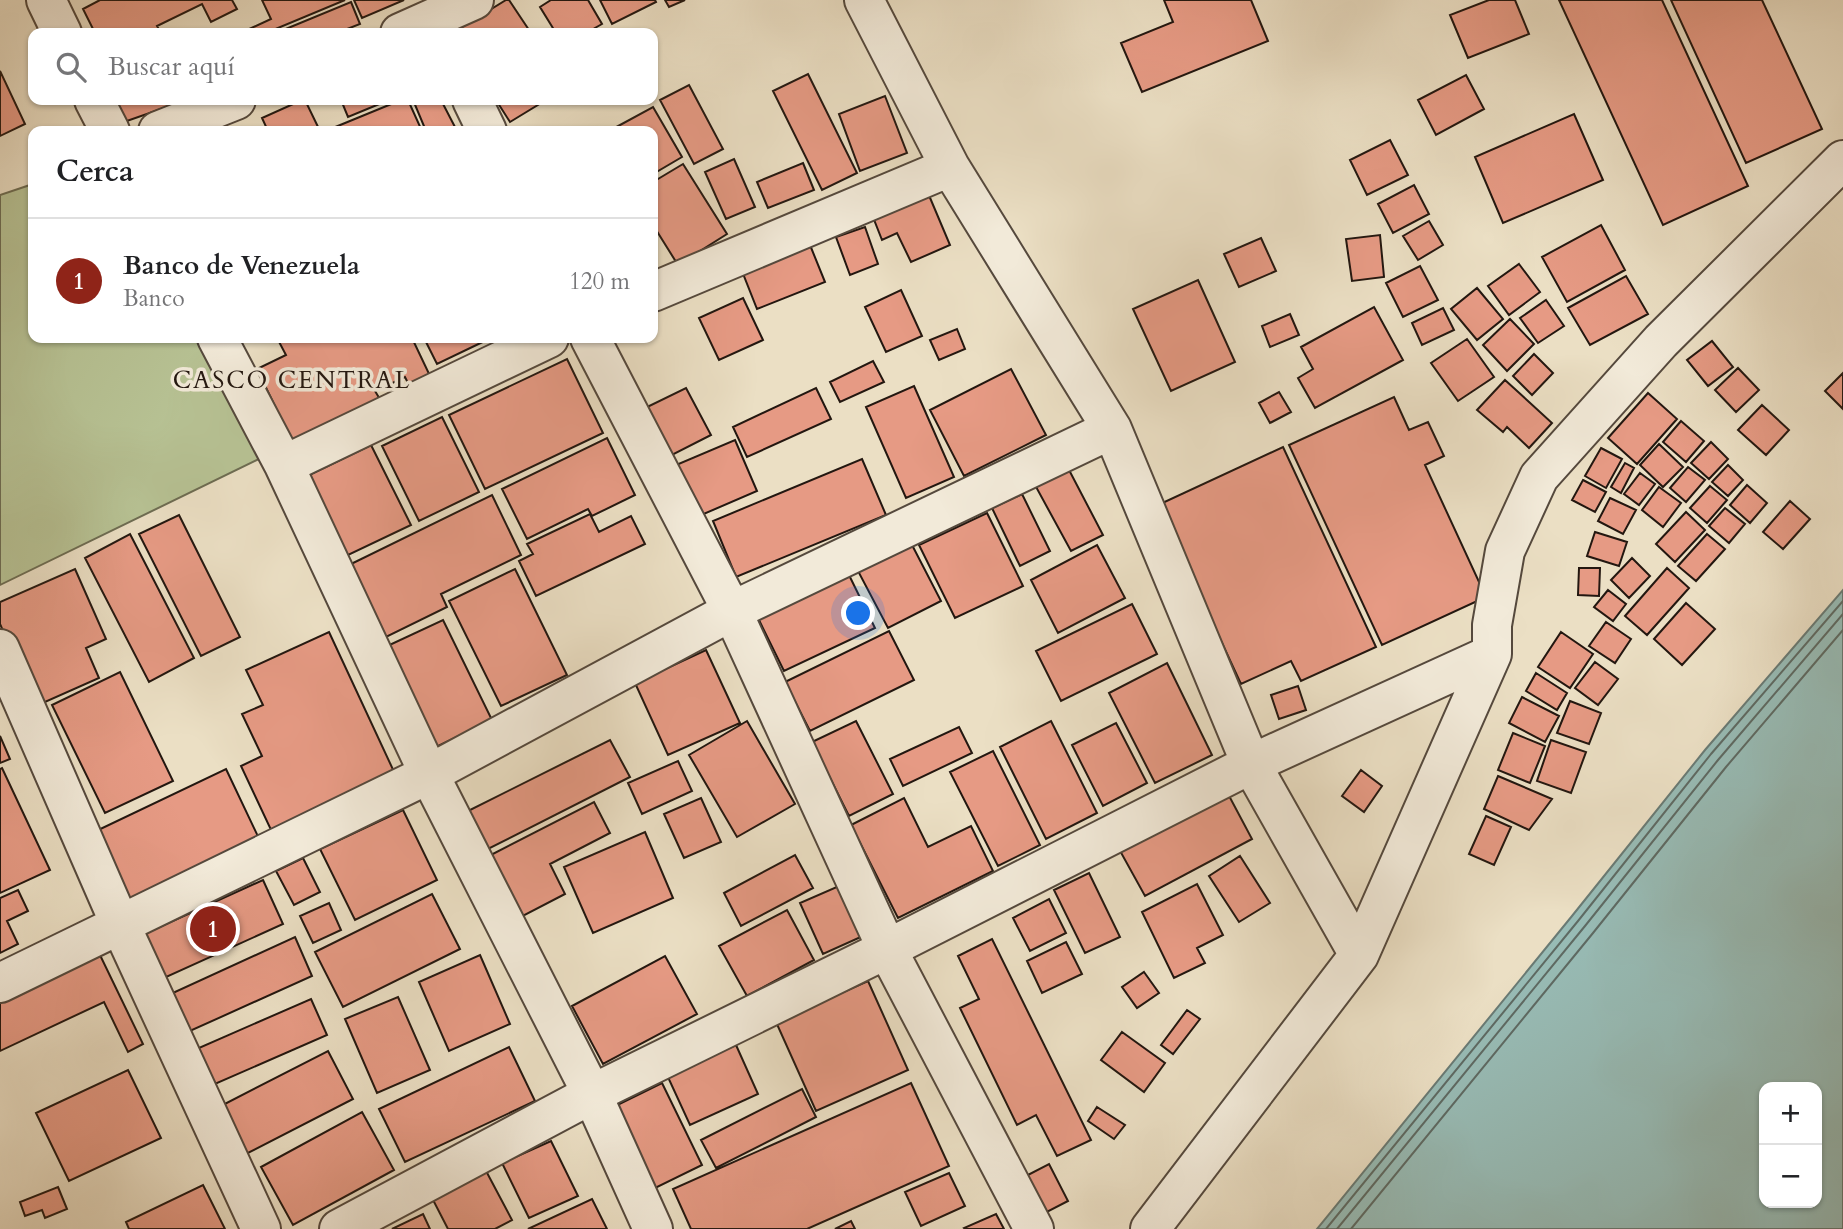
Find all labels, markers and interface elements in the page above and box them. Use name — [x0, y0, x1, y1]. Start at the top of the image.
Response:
search box — [28, 28, 658, 105]
icon: search — [52, 48, 90, 86]
text: Buscar aquí — [108, 49, 235, 84]
text: Cerca — [56, 151, 134, 192]
text: Banco de Venezuela — [123, 248, 360, 283]
text: 1 — [73, 266, 85, 297]
text: 120 m — [569, 266, 630, 297]
text: Banco — [123, 283, 185, 314]
district label: CASCO CENTRAL — [173, 364, 411, 397]
your location — [841, 596, 875, 630]
pin: 1 — [190, 903, 236, 955]
map controls — [1759, 1082, 1822, 1208]
button: + — [1759, 1082, 1822, 1145]
button: − — [1759, 1145, 1822, 1208]

